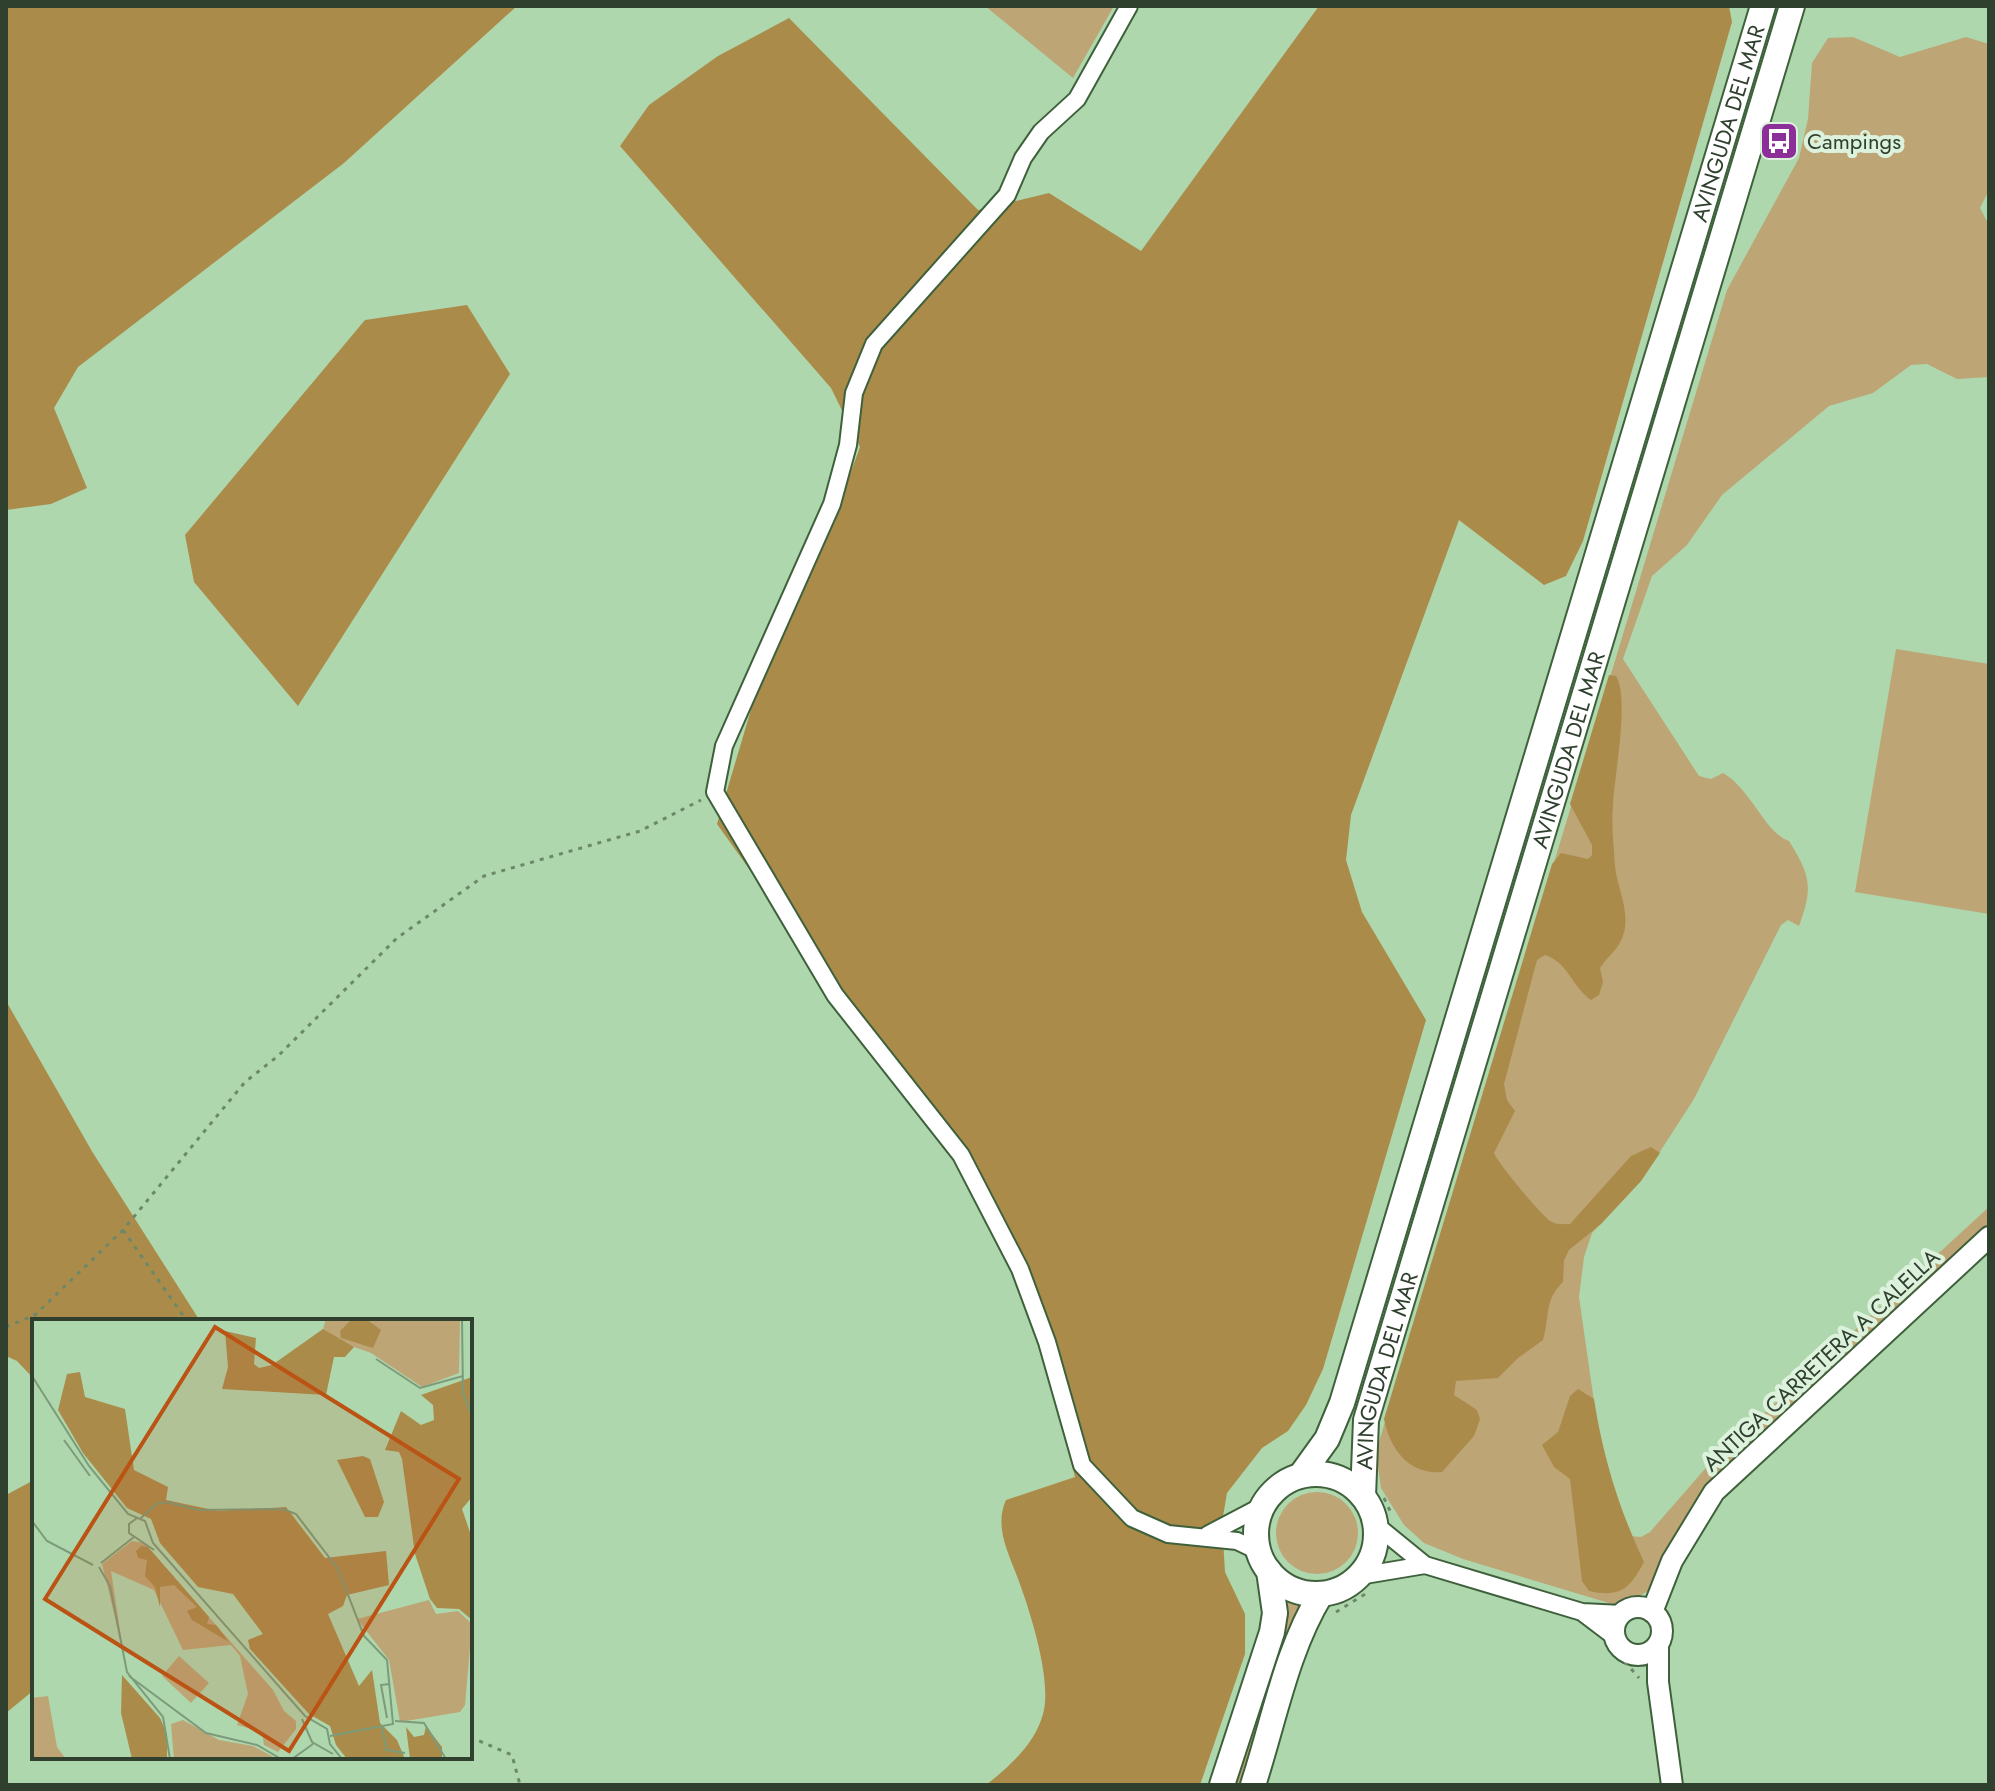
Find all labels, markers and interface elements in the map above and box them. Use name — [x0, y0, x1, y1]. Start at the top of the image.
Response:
street label: AVINGUDA DEL MAR — [1683, 20, 1773, 225]
bus stop icon: Campings — [1758, 120, 1800, 162]
place label: Campings — [1807, 125, 1901, 157]
street label: AVINGUDA DEL MAR — [1523, 647, 1613, 852]
street label: ANTIGA CARRETERA A CALELLA — [1695, 1241, 1947, 1479]
street label: AVINGUDA DEL MAR — [1348, 1267, 1426, 1471]
inset map — [32, 1319, 472, 1759]

